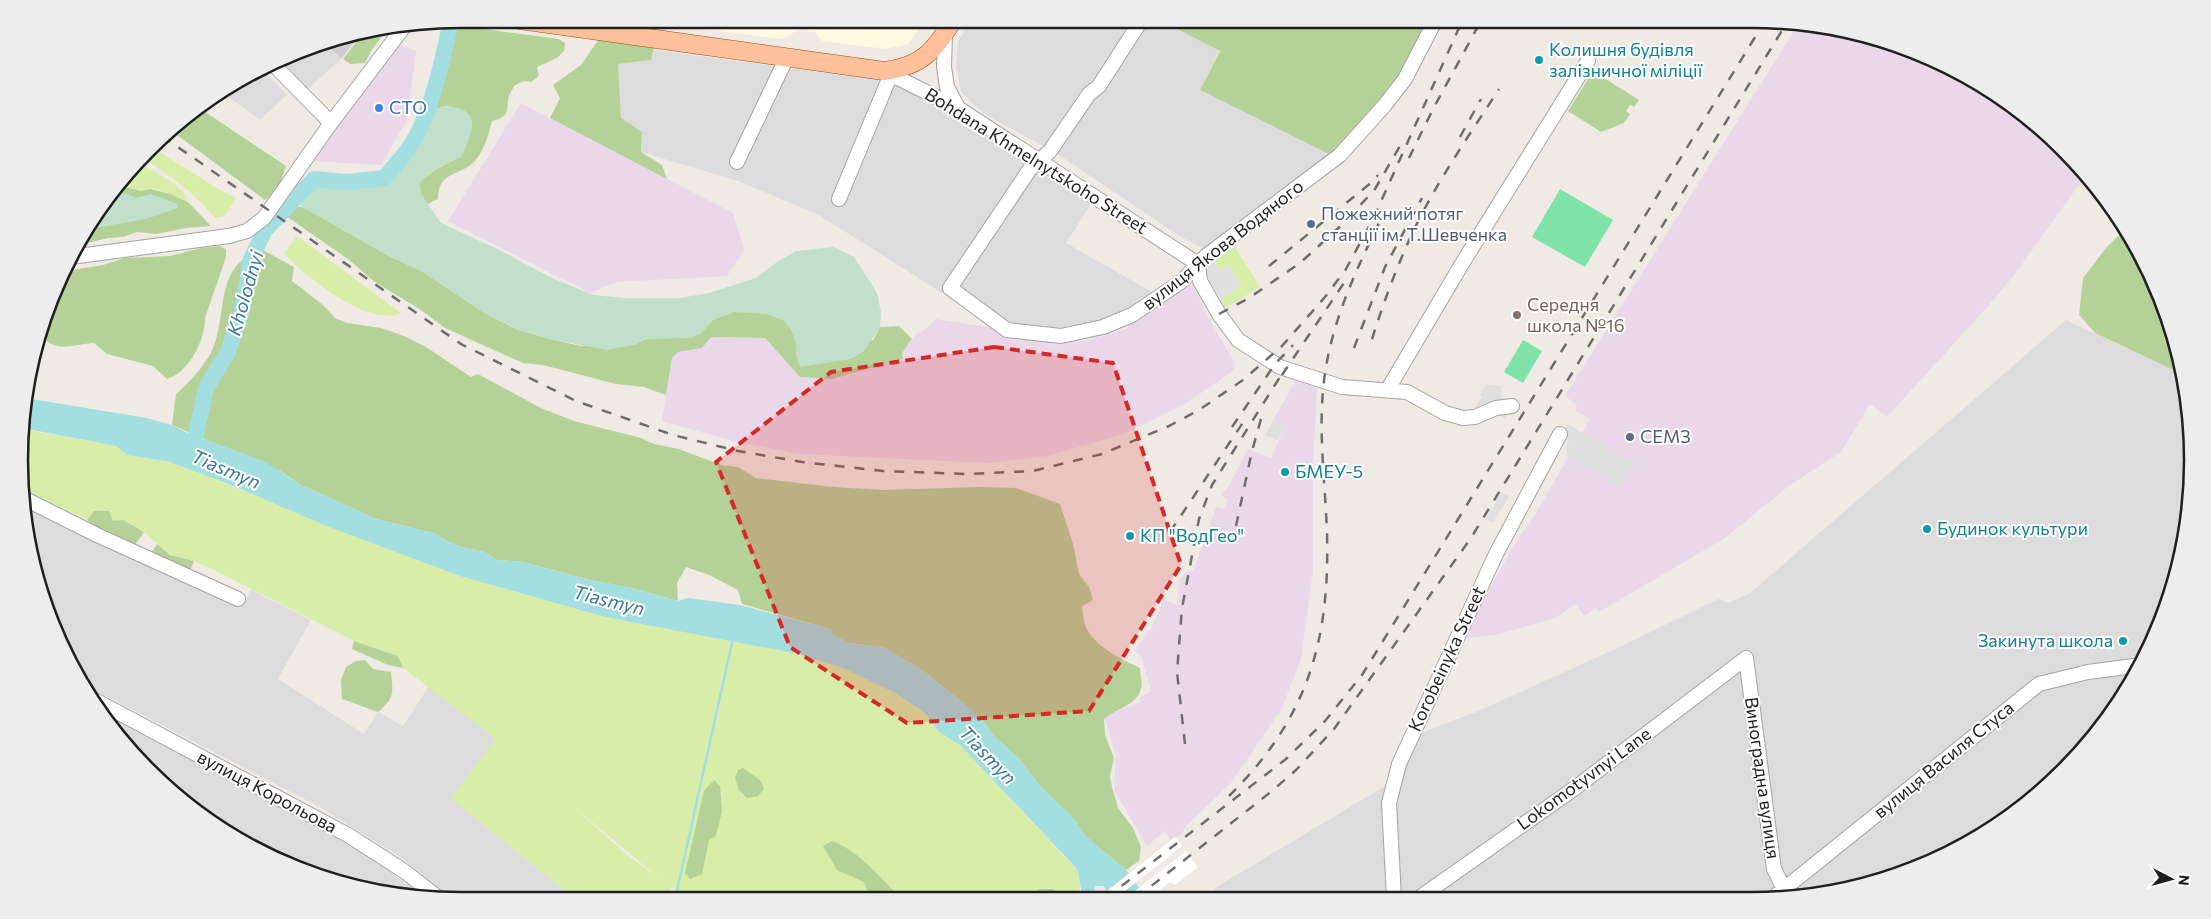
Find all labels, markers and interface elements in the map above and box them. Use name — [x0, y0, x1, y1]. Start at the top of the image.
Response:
place label: Колишня будівля залізничної міліції — [1549, 38, 1703, 81]
marker: Колишня будівля залізничної міліції — [1533, 54, 1545, 66]
street label: Bohdana Khmelnytskoho Street — [921, 82, 1152, 238]
place label: СТО — [389, 96, 427, 118]
marker: СТО — [373, 102, 385, 114]
street label: вулиця Якова Водяного — [1137, 174, 1307, 314]
place label: Пожежний потяг станції ім. Т.Шевченка — [1321, 202, 1507, 245]
marker: Пожежний потяг станції ім. Т.Шевченка — [1305, 218, 1317, 230]
water label: Kholodnyi — [221, 247, 268, 338]
place label: Середня школа №16 — [1527, 293, 1625, 336]
marker: Середня школа №16 — [1511, 309, 1523, 321]
place label: СЕМЗ — [1640, 425, 1691, 447]
marker: СЕМЗ — [1624, 431, 1636, 443]
water label: Tiasmyn — [188, 444, 264, 493]
place label: БМЕУ-5 — [1295, 460, 1363, 482]
marker: БМЕУ-5 — [1279, 466, 1291, 478]
place label: Будинок культури — [1937, 517, 2088, 539]
marker: Будинок культури — [1921, 523, 1933, 535]
place label: КП "ВодГео" — [1140, 524, 1244, 546]
marker: КП "ВодГео" — [1124, 530, 1136, 542]
water label: Tiasmyn — [571, 580, 647, 619]
street label: Korobeinyka Street — [1403, 583, 1489, 735]
place label: Закинута школа — [1978, 629, 2113, 651]
marker: Закинута школа — [2117, 635, 2129, 647]
street label: Виноградна вулиця — [1741, 696, 1785, 860]
street label: вулиця Василя Стуса — [1869, 696, 2018, 822]
water label: Tiasmyn — [955, 721, 1022, 789]
street label: Lokomotyvnyi Lane — [1512, 722, 1655, 834]
street label: вулиця Корольова — [194, 745, 341, 837]
north arrow — [2146, 854, 2196, 904]
text: N — [2175, 874, 2193, 887]

